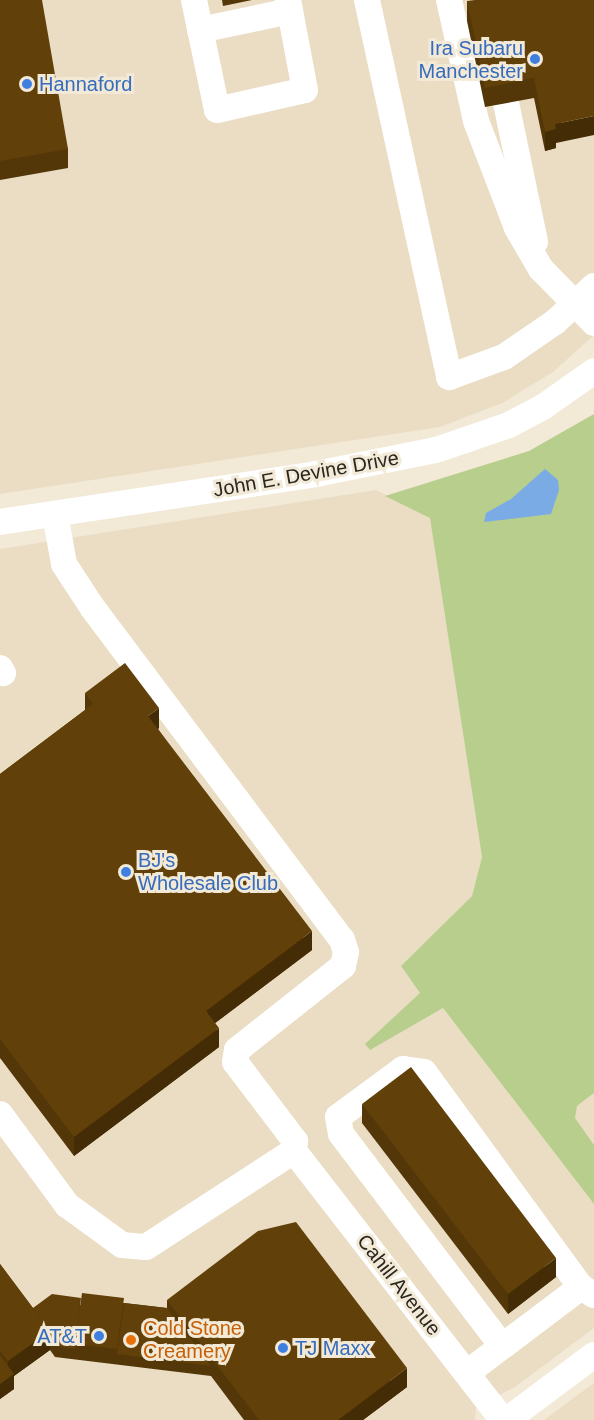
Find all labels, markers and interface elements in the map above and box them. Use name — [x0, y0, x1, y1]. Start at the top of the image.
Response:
place label: Ira Subaru Manchester — [419, 36, 523, 83]
marker: Ira Subaru Manchester — [528, 52, 542, 66]
place label: Hannaford — [39, 72, 132, 96]
marker: Hannaford — [20, 77, 34, 91]
street label: John E. Devine Drive — [211, 446, 401, 502]
place label: BJ's Wholesale Club — [138, 849, 278, 896]
marker: BJ's Wholesale Club — [119, 865, 133, 879]
street label: Cahill Avenue — [352, 1229, 446, 1341]
place label: Cold Stone Creamery — [143, 1316, 242, 1363]
place label: AT&T — [37, 1324, 87, 1348]
marker: AT&T — [92, 1329, 106, 1343]
marker: Cold Stone Creamery — [124, 1333, 138, 1347]
place label: TJ Maxx — [295, 1336, 371, 1360]
marker: TJ Maxx — [276, 1341, 290, 1355]

